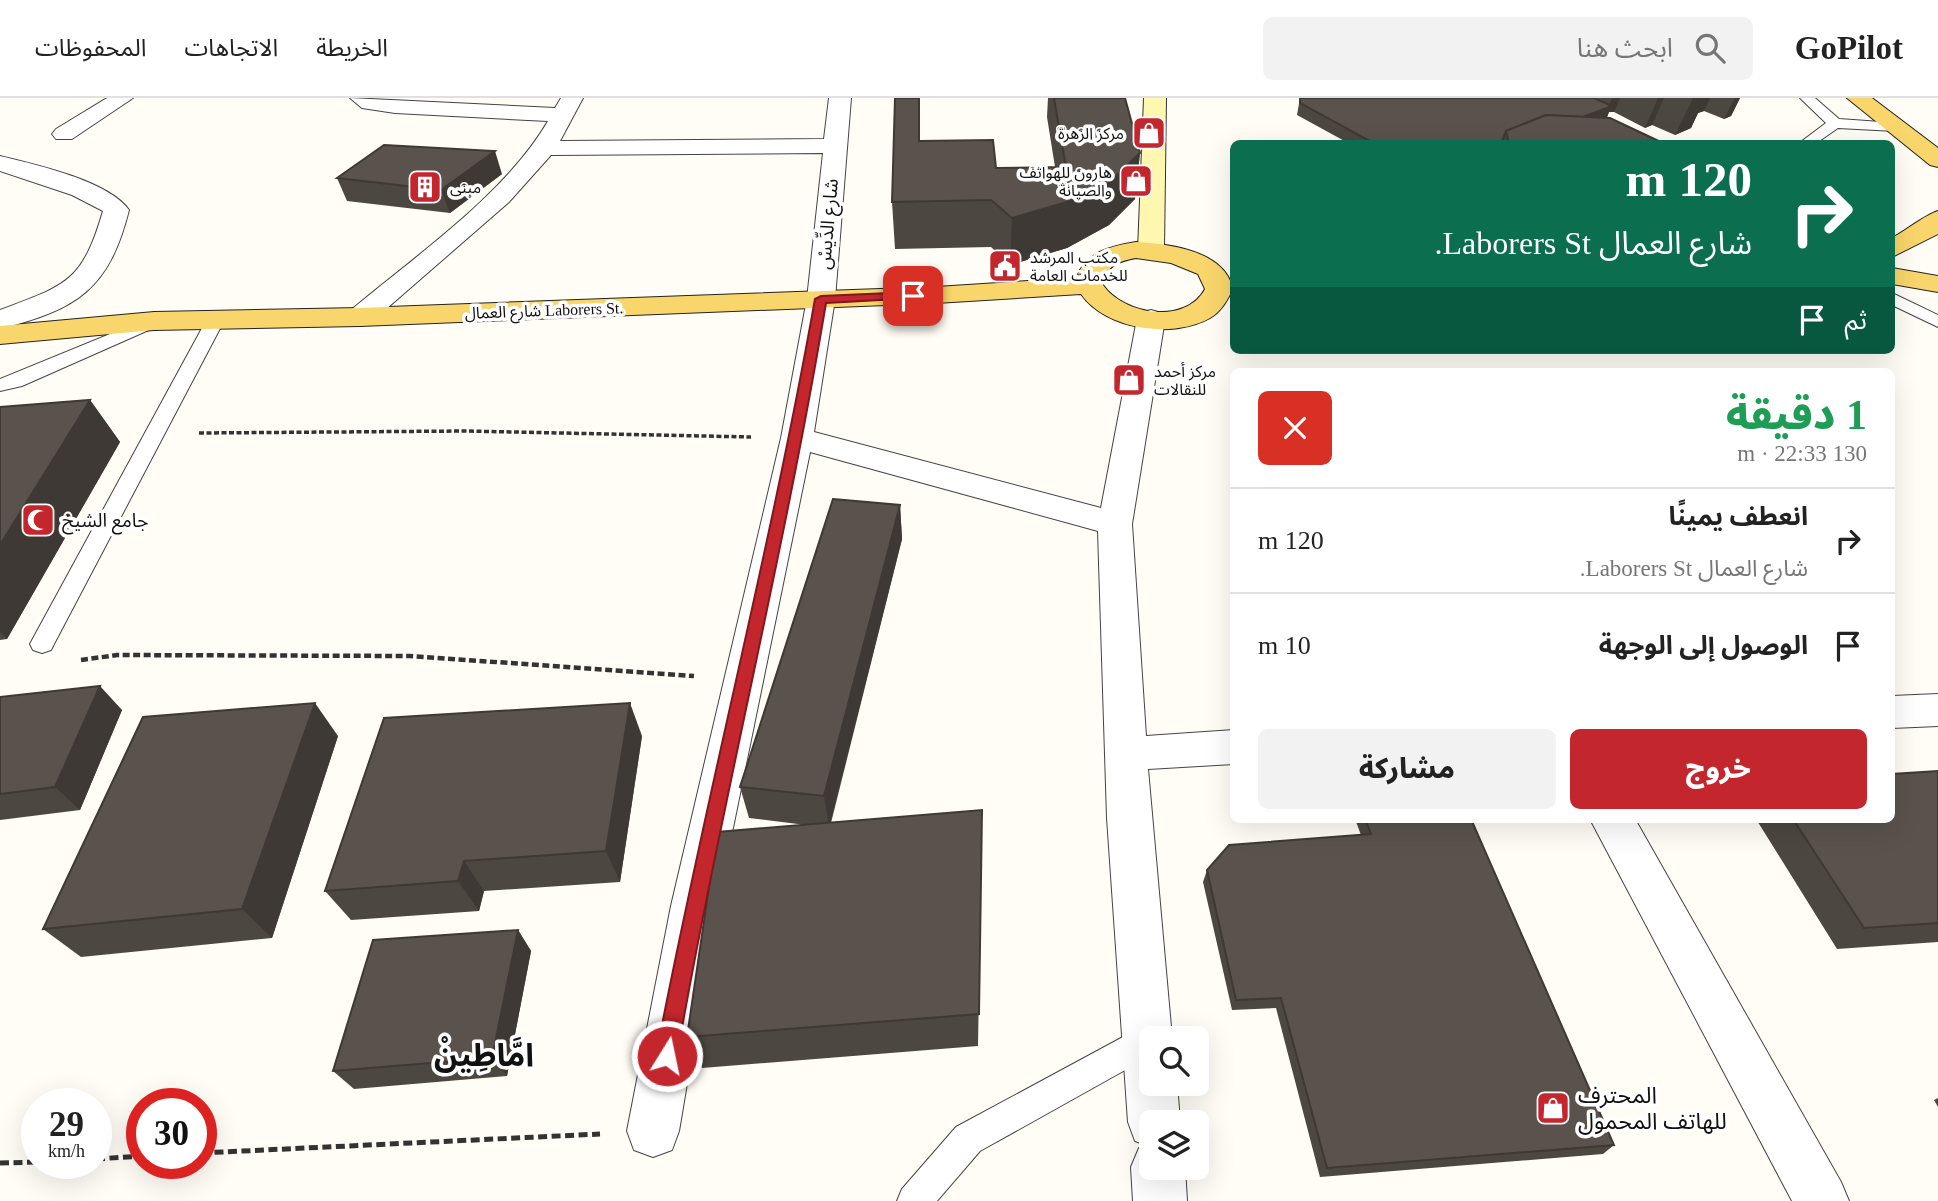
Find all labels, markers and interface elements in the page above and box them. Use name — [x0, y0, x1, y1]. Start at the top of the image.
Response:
search box — [1263, 17, 1753, 80]
icon: search — [1691, 29, 1729, 67]
text: GoPilot — [1795, 30, 1903, 66]
text: ابحث هنا — [1577, 34, 1673, 63]
text: المحفوظات — [35, 35, 146, 61]
text: الاتجاهات — [184, 35, 278, 61]
text: الخريطة — [316, 35, 388, 61]
shop icon: مركز الزهرة — [1130, 114, 1168, 152]
place label: مركز الزهرة — [1058, 125, 1124, 143]
text: 120 m — [1625, 152, 1752, 207]
shop icon: هارون للهواتف والصيانة — [1117, 162, 1155, 200]
place label: هارون للهواتف والصيانة — [1019, 164, 1112, 200]
building icon: مبنى — [406, 168, 444, 206]
icon: right — [1776, 168, 1867, 259]
street label: شارع الدِّيسْ — [810, 177, 845, 271]
place label: مبنى — [450, 179, 481, 197]
text: شارع العمال Laborers St. — [1435, 225, 1752, 261]
public building icon: مكتب المرشد للخدمات العامة — [986, 247, 1024, 285]
place label: مكتب المرشد للخدمات العامة — [1030, 249, 1128, 284]
pin — [883, 266, 943, 326]
icon: arrive — [894, 277, 932, 315]
street label: شارع العمال Laborers St. — [464, 299, 624, 326]
icon: arrive — [1793, 301, 1831, 339]
text: ثم — [1845, 306, 1867, 335]
shop icon: مركز أحمد للنقالات — [1110, 361, 1148, 399]
place label: مركز أحمد للنقالات — [1154, 362, 1216, 398]
button: close — [1258, 391, 1332, 465]
text: 1 دقيقة — [1726, 392, 1867, 438]
text: 130 m · 22:33 — [1737, 441, 1867, 466]
mosque icon: جامع الشيخ — [19, 501, 57, 539]
text: انعطف يمينًا — [1669, 502, 1808, 531]
place label: جامع الشيخ — [62, 510, 149, 535]
icon: right — [1829, 522, 1867, 560]
text: 120 m — [1258, 526, 1324, 555]
text: شارع العمال Laborers St. — [1580, 556, 1808, 581]
icon: arrive — [1829, 627, 1867, 665]
text: 10 m — [1258, 631, 1311, 660]
text: الوصول إلى الوجهة — [1599, 631, 1808, 660]
button: مشاركة — [1258, 729, 1556, 809]
button: خروج — [1570, 729, 1867, 809]
position arrow — [630, 1019, 704, 1093]
map controls — [1139, 1026, 1209, 1180]
button: search — [1139, 1026, 1209, 1096]
district label: امَّاطِينْ — [434, 1036, 534, 1073]
place label: المحترف للهاتف المحمول — [1578, 1083, 1727, 1135]
speed limit sign: 30 — [126, 1088, 217, 1179]
shop icon: المحترف للهاتف المحمول — [1534, 1089, 1572, 1127]
text: 29 — [49, 1105, 84, 1144]
button: layers — [1139, 1110, 1209, 1180]
text: km/h — [48, 1141, 85, 1161]

